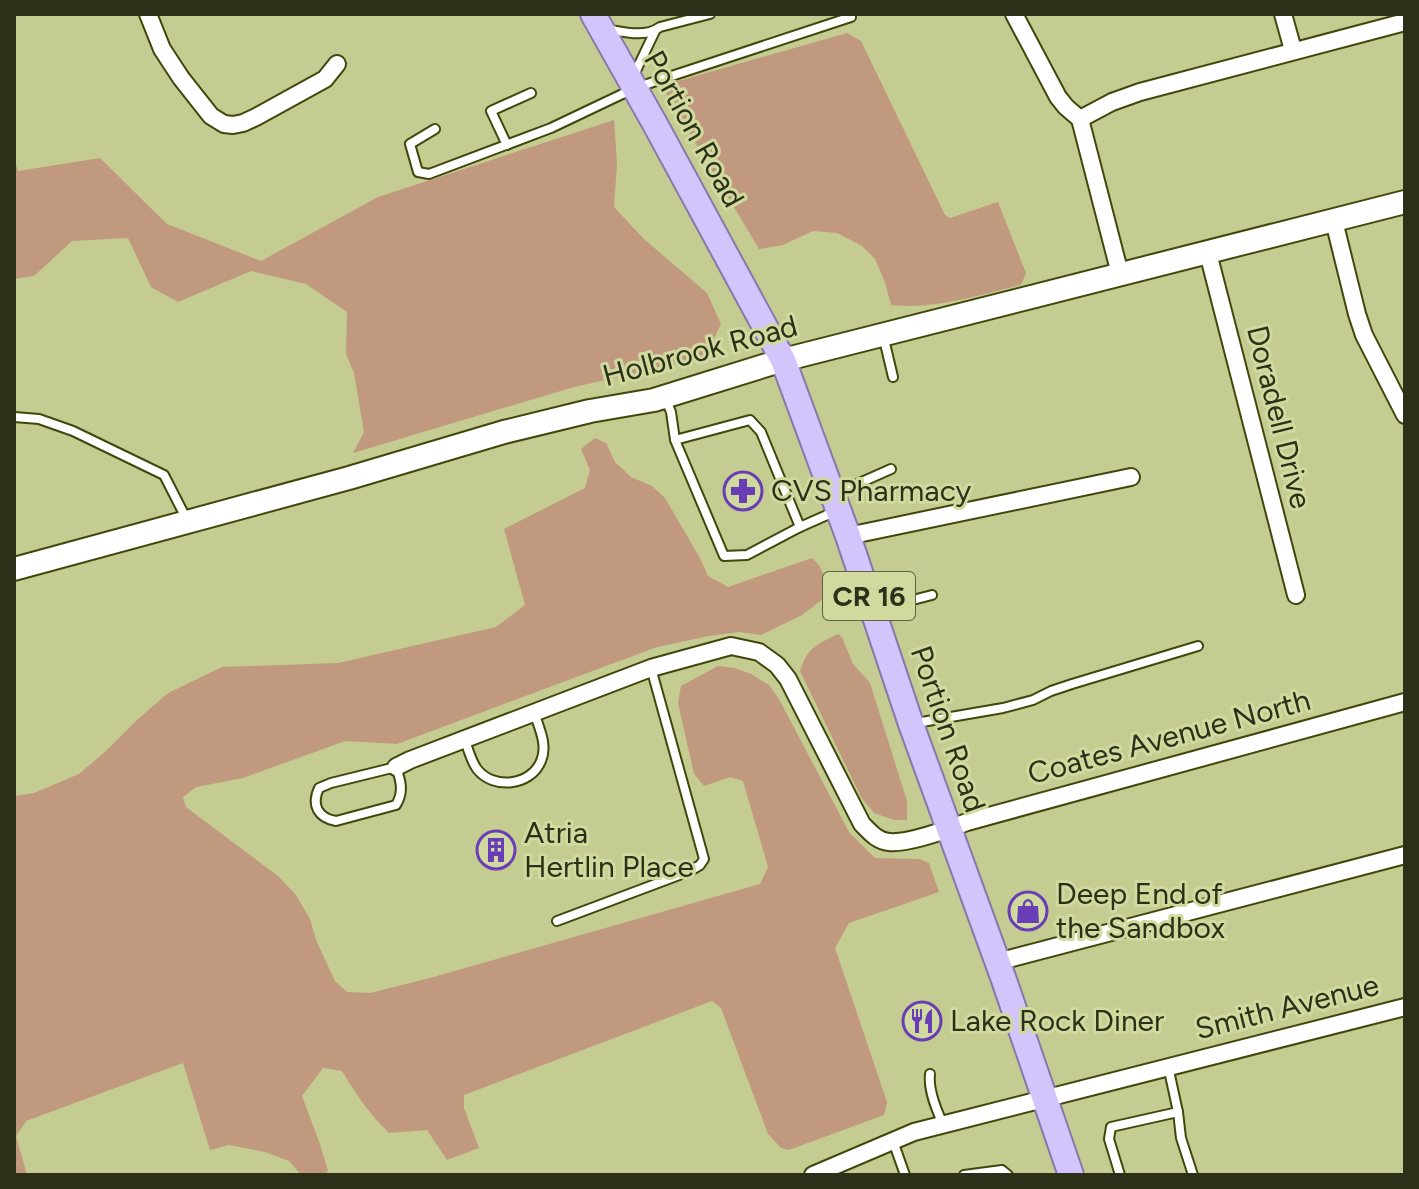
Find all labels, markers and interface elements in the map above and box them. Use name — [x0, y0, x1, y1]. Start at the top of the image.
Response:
street label: Portion Road — [636, 44, 753, 214]
street label: Holbrook Road — [598, 307, 801, 394]
street label: Doradell Drive — [1239, 321, 1320, 512]
pharmacy icon: CVS Pharmacy — [722, 470, 764, 512]
place label: CVS Pharmacy — [771, 472, 971, 509]
road number: CR 16 — [823, 572, 915, 620]
street label: Portion Road — [903, 641, 994, 817]
street label: Coates Avenue North — [1024, 681, 1314, 792]
place label: Atria Hertlin Place — [524, 814, 694, 885]
building icon: Atria Hertlin Place — [475, 829, 517, 871]
place label: Deep End of the Sandbox — [1056, 875, 1225, 946]
shop icon: Deep End of the Sandbox — [1007, 890, 1049, 932]
street label: Smith Avenue — [1191, 966, 1382, 1047]
restaurant icon: Lake Rock Diner — [901, 1000, 943, 1042]
place label: Lake Rock Diner — [950, 1002, 1164, 1039]

